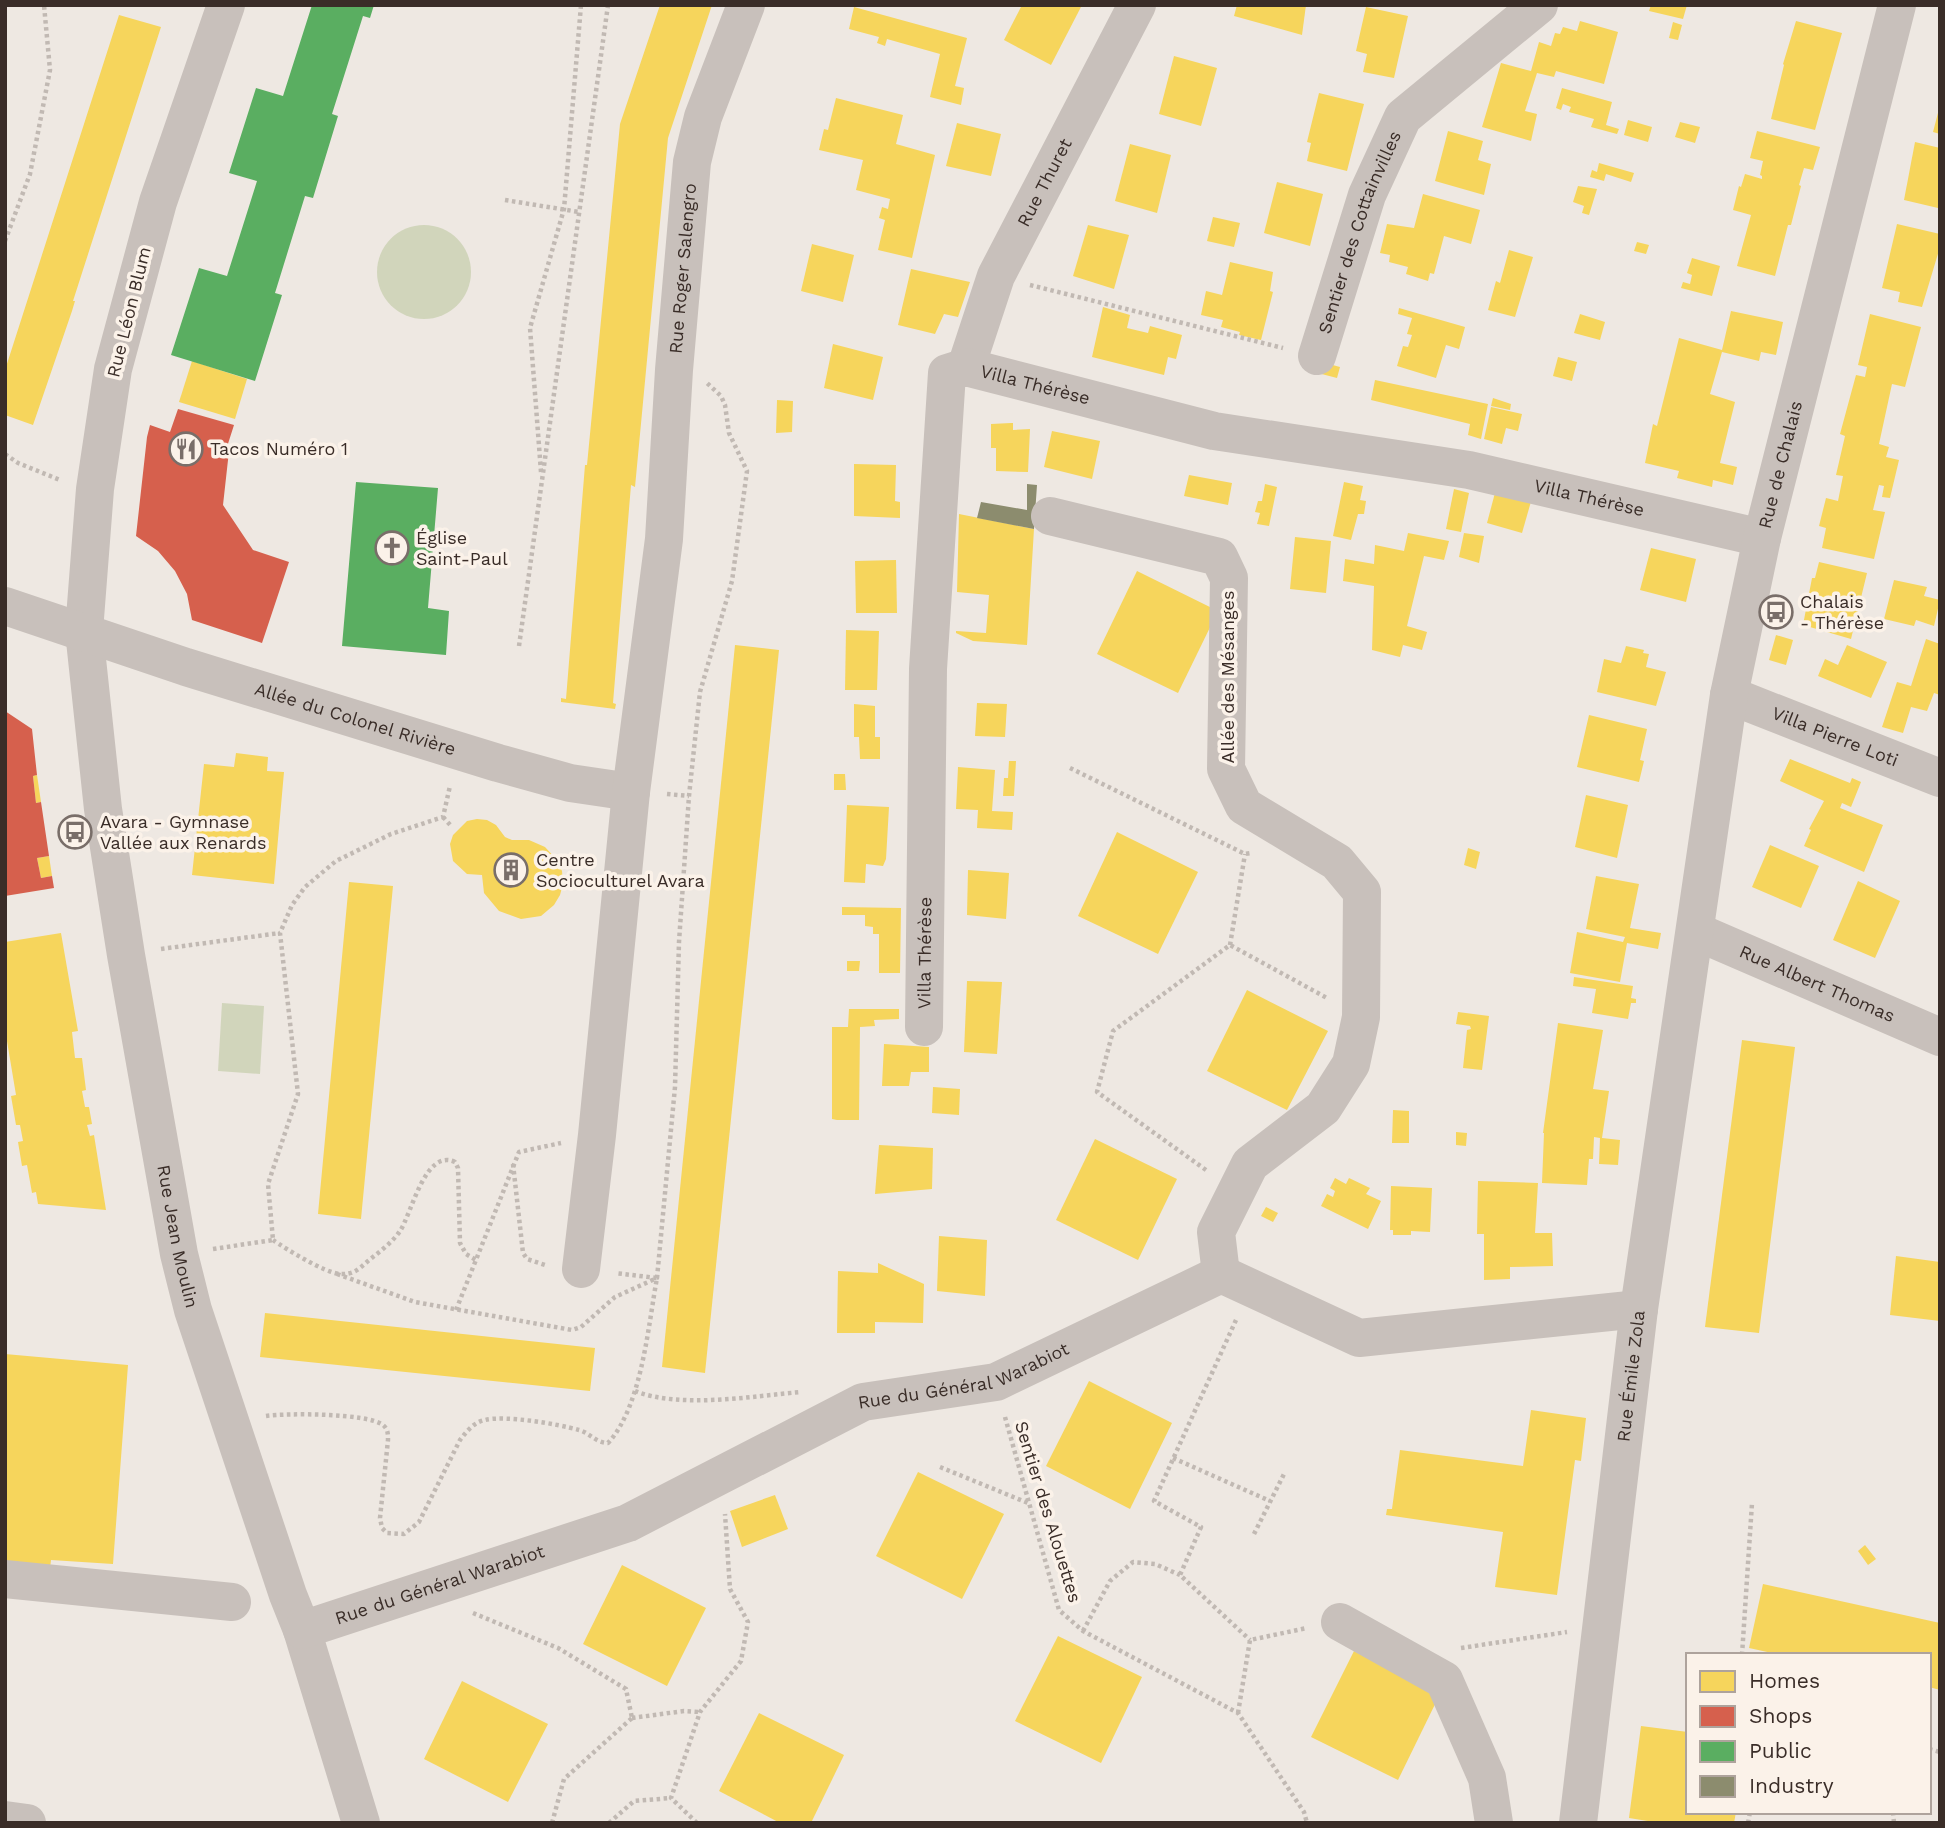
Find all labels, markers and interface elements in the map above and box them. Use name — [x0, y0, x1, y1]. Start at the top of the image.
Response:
street label: Sentier des Cottainvilles — [1314, 127, 1405, 336]
street label: Rue Thuret — [1013, 134, 1076, 230]
street label: Rue Roger Salengro — [664, 182, 700, 355]
street label: Rue Léon Blum — [102, 244, 155, 379]
street label: Villa Thérèse — [978, 360, 1092, 409]
street label: Rue de Chalais — [1754, 399, 1806, 531]
restaurant icon: Tacos Numéro 1 — [167, 430, 205, 468]
place label: Tacos Numéro 1 — [210, 438, 348, 459]
street label: Villa Thérèse — [1532, 474, 1646, 520]
place label: Église Saint-Paul — [416, 527, 508, 569]
church icon: Église Saint-Paul — [373, 529, 411, 567]
street label: Allée des Mésanges — [1217, 591, 1238, 763]
place label: Chalais - Thérèse — [1800, 591, 1884, 633]
bus stop icon: Chalais - Thérèse — [1757, 593, 1795, 631]
street label: Allée du Colonel Rivière — [252, 678, 458, 759]
street label: Villa Pierre Loti — [1769, 702, 1901, 771]
place label: Avara - Gymnase Vallée aux Renards — [100, 811, 267, 853]
bus stop icon: Avara - Gymnase Vallée aux Renards — [56, 813, 94, 851]
place label: Centre Socioculturel Avara — [536, 849, 705, 891]
building icon: Centre Socioculturel Avara — [492, 851, 530, 889]
street label: Villa Thérèse — [913, 897, 935, 1009]
street label: Rue Albert Thomas — [1736, 941, 1898, 1026]
street label: Rue Jean Moulin — [153, 1163, 203, 1310]
street label: Rue Émile Zola — [1612, 1309, 1649, 1443]
street label: Rue du Général Warabiot — [856, 1337, 1073, 1413]
street label: Sentier des Alouettes — [1011, 1419, 1086, 1605]
street label: Rue du Général Warabiot — [332, 1540, 547, 1628]
legend — [1686, 1653, 1931, 1814]
text: Homes — [1749, 1668, 1820, 1693]
text: Shops — [1749, 1703, 1812, 1728]
text: Public — [1749, 1738, 1812, 1763]
text: Industry — [1749, 1773, 1834, 1798]

